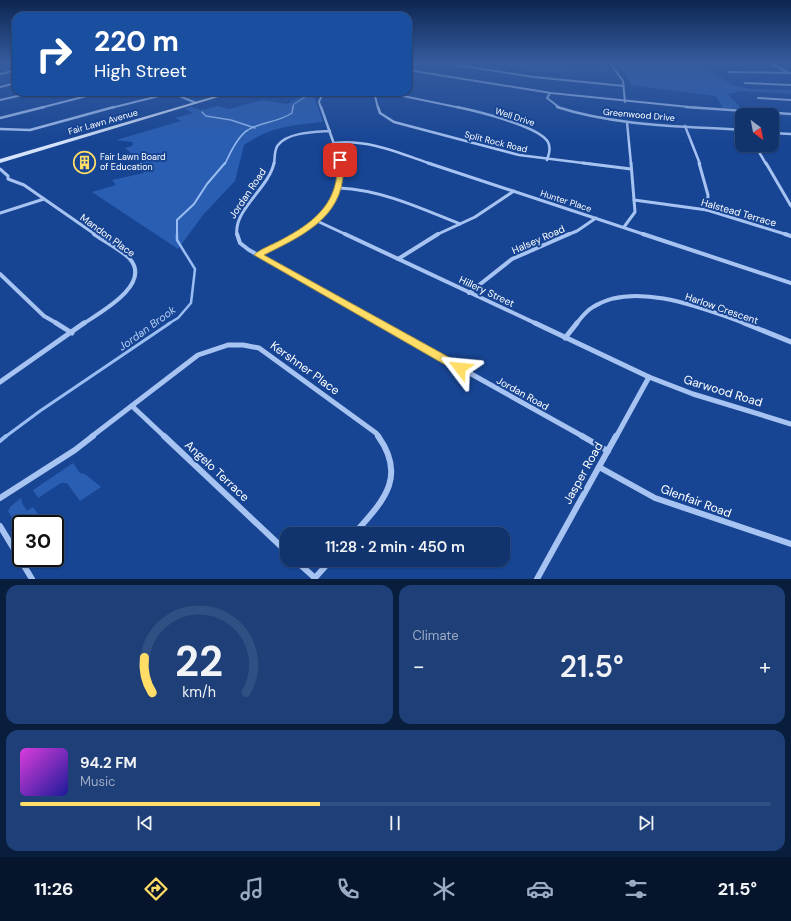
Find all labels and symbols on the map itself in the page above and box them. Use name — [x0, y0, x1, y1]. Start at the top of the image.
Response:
street label: Well Drive — [494, 105, 536, 129]
street label: Fair Lawn Avenue — [67, 106, 139, 138]
street label: Greenwood Drive — [603, 106, 675, 124]
north arrow — [735, 108, 779, 152]
street label: Split Rock Road — [463, 128, 529, 156]
pin — [323, 143, 357, 177]
building icon: Fair Lawn Board of Education — [72, 149, 98, 175]
place label: Fair Lawn Board of Education — [100, 151, 166, 173]
street label: Jordan Road — [226, 166, 269, 221]
street label: Hunter Place — [539, 187, 593, 215]
street label: Halstead Terrace — [700, 196, 778, 230]
street label: Mandon Place — [78, 211, 138, 260]
street label: Halsey Road — [510, 222, 567, 257]
street label: Hillery Street — [457, 273, 517, 310]
street label: Harlow Crescent — [683, 290, 760, 327]
water label: Jordan Brook — [116, 302, 179, 353]
street label: Kershner Place — [267, 337, 343, 399]
position arrow — [439, 347, 481, 389]
street label: Garwood Road — [682, 371, 764, 411]
street label: Jordan Road — [494, 374, 551, 413]
street label: Angelo Terrace — [181, 437, 253, 505]
street label: Jasper Road — [559, 439, 607, 507]
street label: Glenfair Road — [658, 481, 734, 521]
speed limit sign: 30 — [12, 515, 64, 567]

